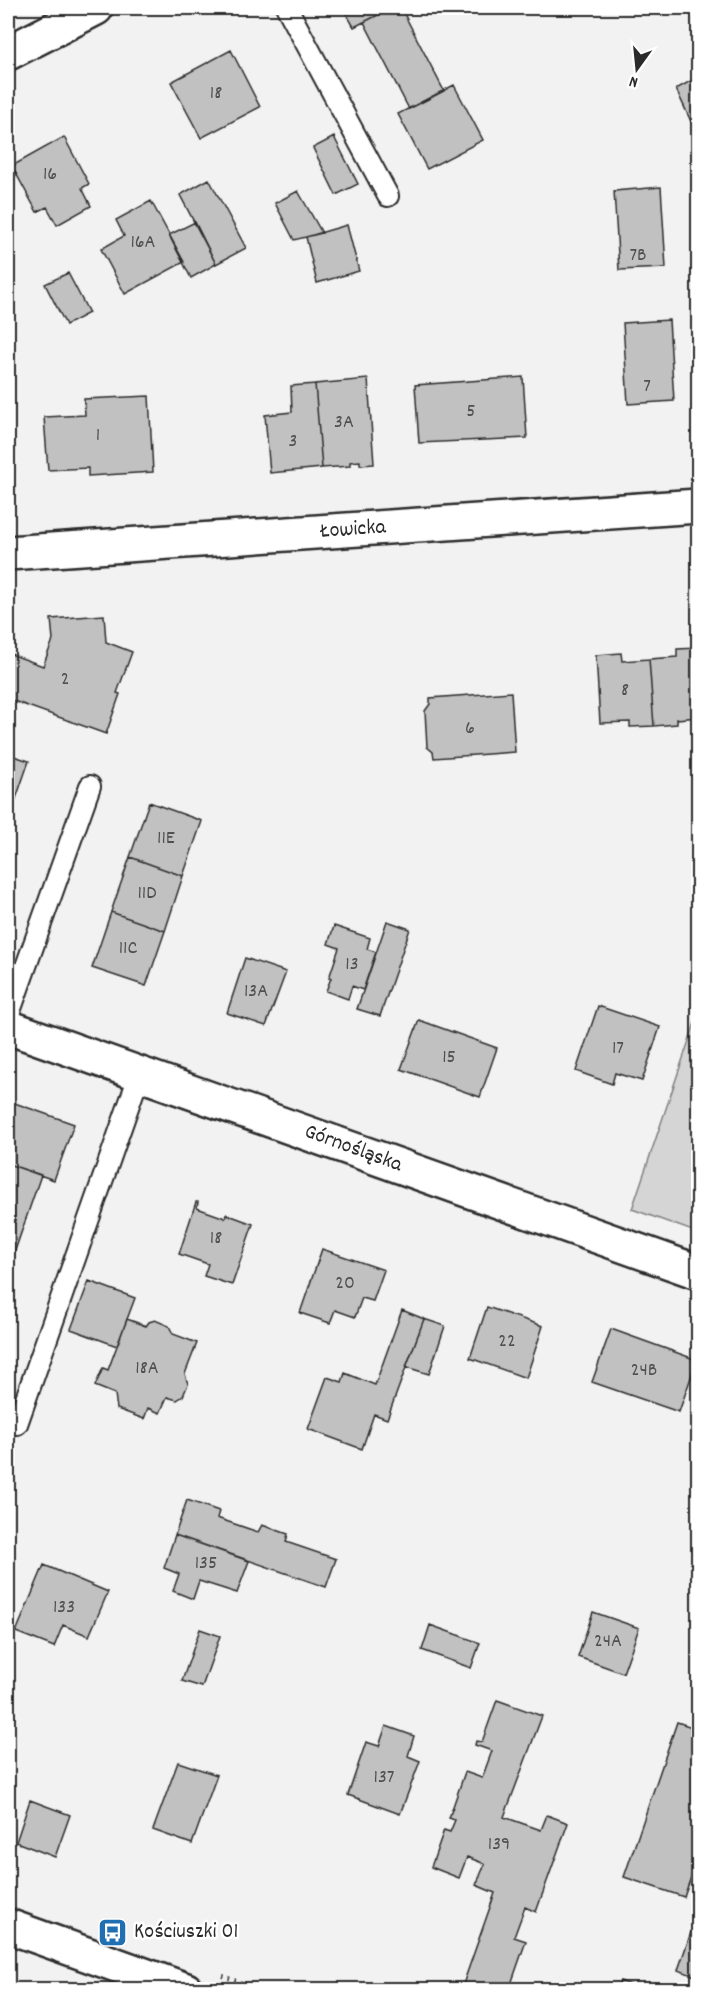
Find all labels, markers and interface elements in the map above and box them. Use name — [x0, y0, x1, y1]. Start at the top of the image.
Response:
north arrow — [607, 39, 667, 99]
text: N — [627, 69, 641, 93]
house number: 18 — [210, 80, 222, 108]
house number: 16 — [43, 161, 57, 189]
house number: 16A — [130, 229, 156, 257]
house number: 7B — [629, 242, 647, 270]
house number: 7 — [643, 373, 651, 401]
house number: 5 — [466, 398, 476, 426]
house number: 3A — [334, 409, 354, 437]
house number: 1 — [96, 422, 100, 450]
house number: 3 — [289, 428, 297, 456]
street label: Łowicka — [318, 512, 387, 548]
house number: 2 — [61, 666, 69, 694]
house number: 8 — [621, 677, 629, 705]
house number: 6 — [465, 715, 475, 743]
house number: 11E — [157, 825, 175, 853]
house number: 11D — [137, 880, 157, 908]
house number: 11C — [119, 935, 137, 963]
house number: 13 — [345, 951, 359, 979]
house number: 13A — [244, 978, 268, 1006]
house number: 17 — [612, 1035, 624, 1063]
house number: 15 — [442, 1044, 456, 1072]
street label: Górnośląska — [300, 1117, 407, 1181]
house number: 18 — [210, 1225, 222, 1253]
house number: 20 — [335, 1270, 355, 1298]
house number: 22 — [498, 1328, 516, 1356]
house number: 18A — [135, 1355, 159, 1383]
house number: 24B — [631, 1357, 657, 1385]
house number: 135 — [195, 1550, 217, 1578]
house number: 133 — [53, 1594, 75, 1622]
house number: 24A — [594, 1628, 622, 1656]
house number: 137 — [374, 1764, 394, 1792]
house number: 139 — [488, 1831, 510, 1859]
bus stop icon: Kościuszki 01 — [97, 1916, 129, 1948]
place label: Kościuszki 01 — [134, 1917, 238, 1948]

